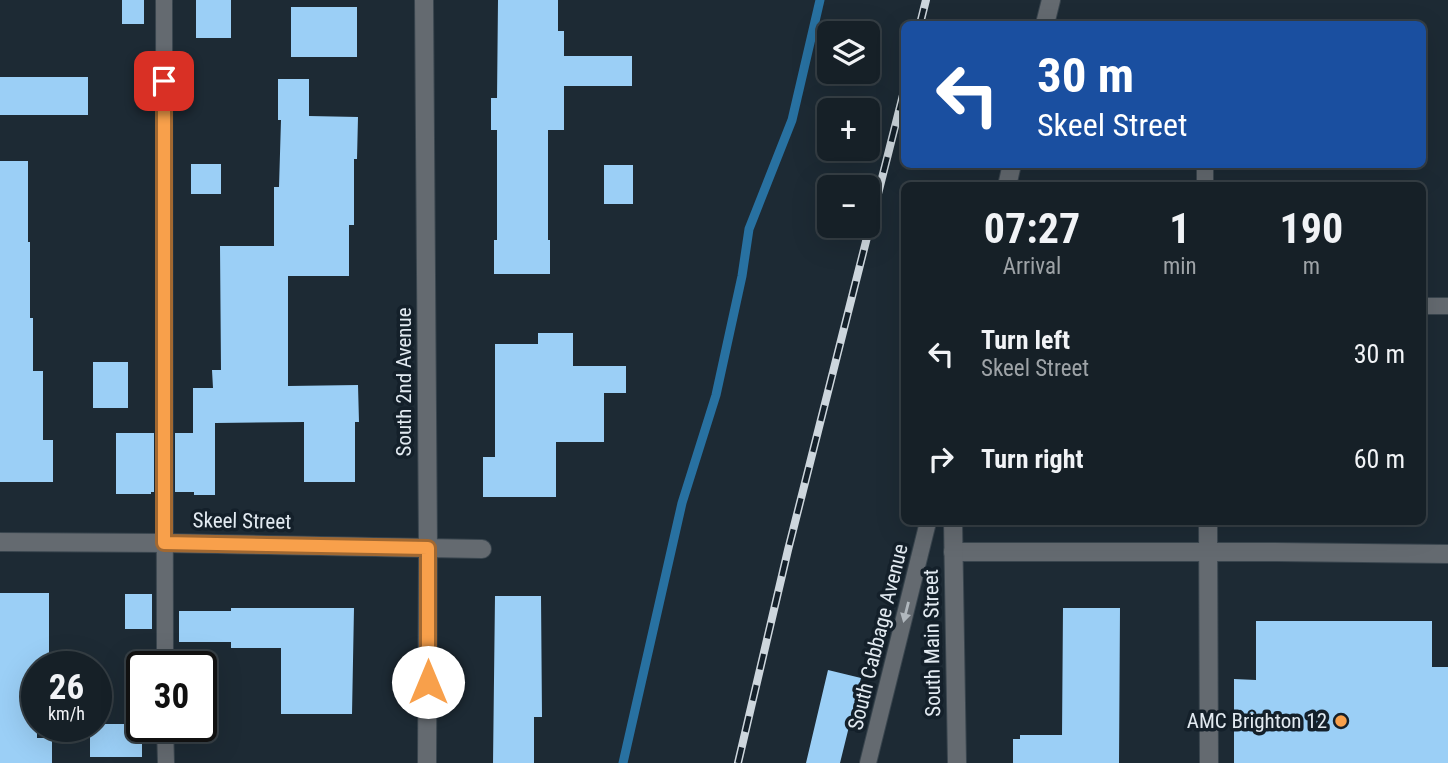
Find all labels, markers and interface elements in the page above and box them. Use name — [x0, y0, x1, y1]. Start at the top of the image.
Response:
map controls — [817, 21, 880, 238]
button: layers — [817, 21, 880, 84]
text: 30 m — [1037, 47, 1134, 104]
icon: left — [922, 49, 1013, 140]
pin — [134, 51, 194, 111]
icon: arrive — [145, 62, 183, 100]
button: + — [817, 98, 880, 161]
text: Skeel Street — [1037, 106, 1187, 144]
button: − — [817, 175, 880, 238]
text: 07:27 — [984, 204, 1080, 253]
text: 1 — [1169, 204, 1190, 253]
text: 190 — [1279, 204, 1343, 253]
text: Arrival — [1003, 253, 1061, 280]
text: min — [1163, 253, 1197, 280]
text: m — [1303, 253, 1320, 280]
street label: South 2nd Avenue — [392, 307, 416, 457]
text: Turn left — [981, 325, 1070, 355]
icon: left — [922, 335, 960, 373]
text: 30 m — [1354, 339, 1405, 369]
text: Skeel Street — [981, 355, 1089, 382]
icon: right — [922, 440, 960, 478]
text: Turn right — [981, 444, 1083, 474]
text: 60 m — [1354, 444, 1405, 474]
street label: Skeel Street — [192, 508, 292, 534]
street label: South Cabbage Avenue — [843, 541, 913, 733]
street label: South Main Street — [919, 569, 945, 717]
one-way arrow — [900, 601, 911, 623]
position arrow — [391, 645, 465, 719]
speed limit sign: 30 — [126, 651, 217, 742]
text: 26 — [49, 667, 84, 708]
text: km/h — [48, 703, 85, 724]
place label: AMC Brighton 12 — [1187, 709, 1327, 733]
marker: AMC Brighton 12 — [1333, 713, 1349, 729]

